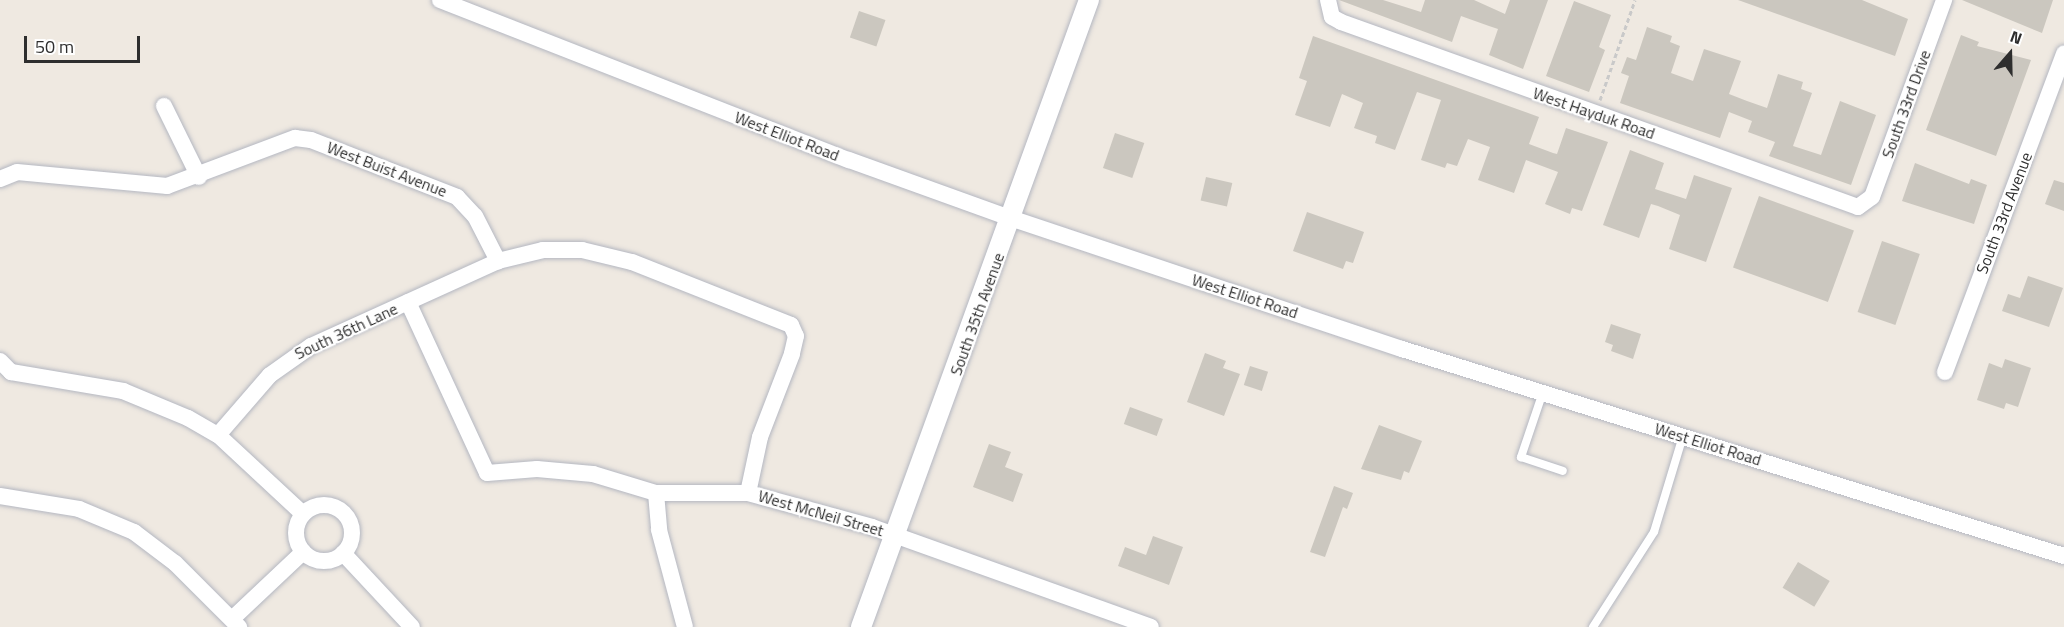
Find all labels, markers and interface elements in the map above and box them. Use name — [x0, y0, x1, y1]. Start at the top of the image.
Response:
scale bar — [27, 24, 142, 62]
north arrow — [1980, 24, 2040, 84]
text: N — [2007, 24, 2025, 50]
text: 50 m — [35, 33, 74, 60]
street label: South 33rd Drive — [1878, 47, 1934, 161]
street label: West Hayduk Road — [1531, 83, 1657, 143]
street label: West Elliot Road — [732, 107, 842, 165]
street label: West Buist Avenue — [324, 137, 450, 201]
street label: South 33rd Avenue — [1972, 150, 2036, 276]
street label: South 35th Avenue — [946, 250, 1008, 378]
street label: West Elliot Road — [1190, 270, 1300, 322]
street label: South 36th Lane — [291, 299, 401, 363]
street label: West Elliot Road — [1652, 419, 1764, 469]
street label: West McNeil Street — [756, 486, 886, 540]

